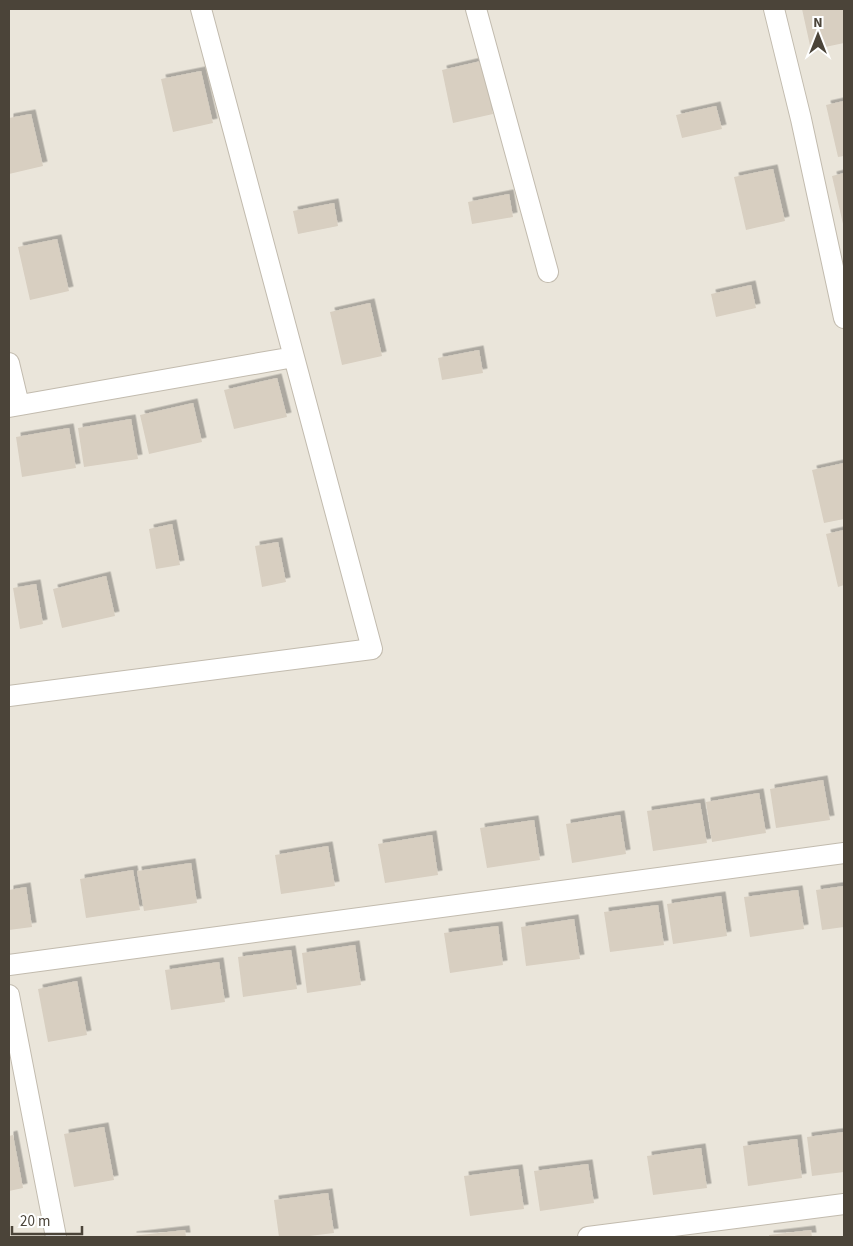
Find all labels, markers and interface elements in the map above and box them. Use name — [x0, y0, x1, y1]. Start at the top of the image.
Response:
north arrow — [793, 10, 843, 60]
text: N — [813, 13, 823, 33]
scale bar — [12, 1204, 82, 1236]
text: 20 m — [20, 1211, 50, 1232]

